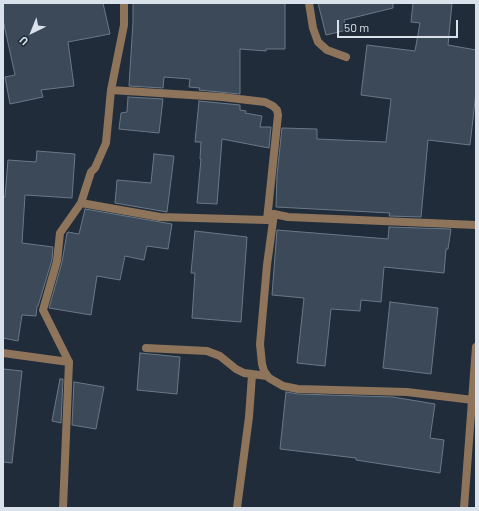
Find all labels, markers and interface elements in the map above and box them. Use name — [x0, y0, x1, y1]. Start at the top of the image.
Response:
north arrow — [12, 12, 52, 52]
scale bar — [339, 12, 460, 38]
text: 50 m — [344, 20, 369, 34]
text: U — [17, 34, 30, 48]

